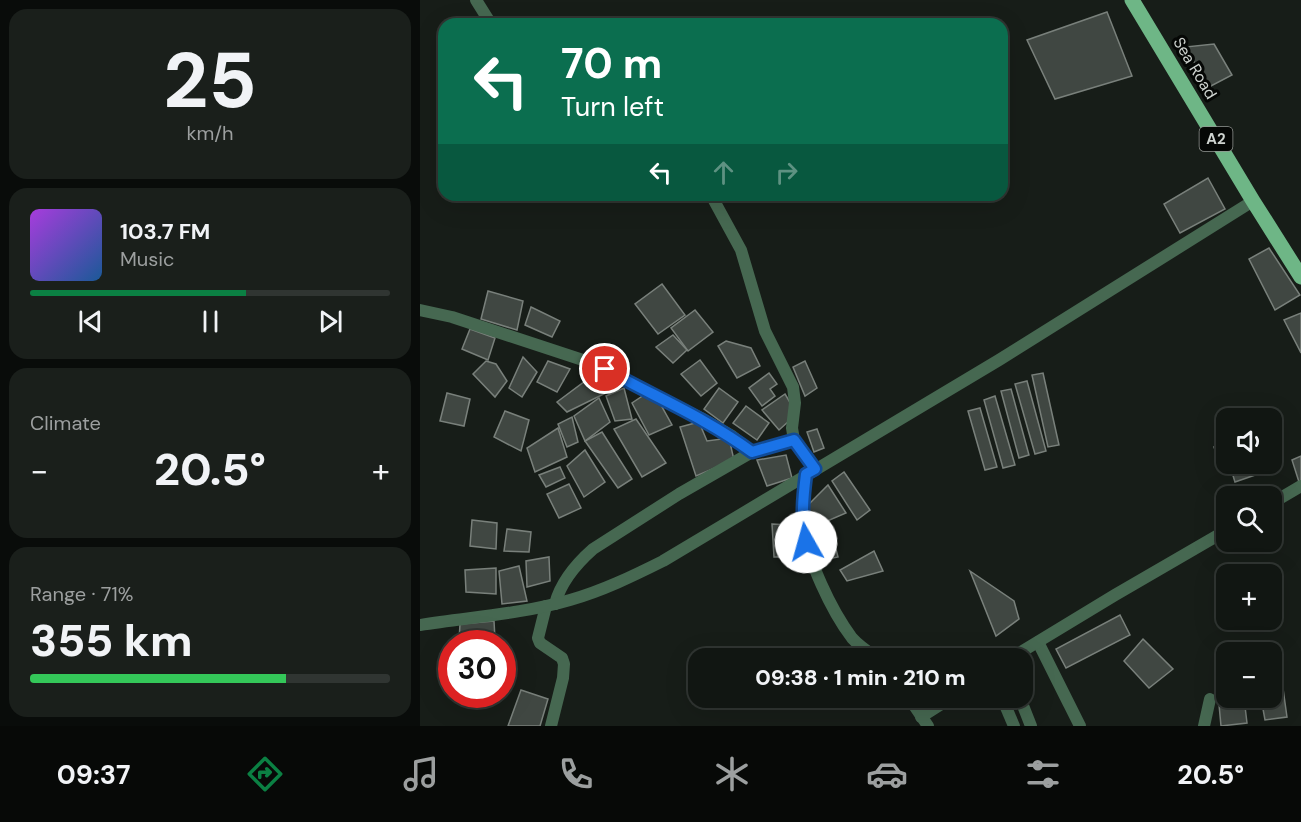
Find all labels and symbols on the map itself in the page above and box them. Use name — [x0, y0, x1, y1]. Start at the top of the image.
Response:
street label: Sea Road — [1168, 33, 1222, 103]
road number: A2 — [1200, 127, 1232, 151]
pin — [579, 343, 630, 394]
position arrow — [774, 510, 838, 574]
speed limit sign: 30 — [438, 630, 516, 708]

